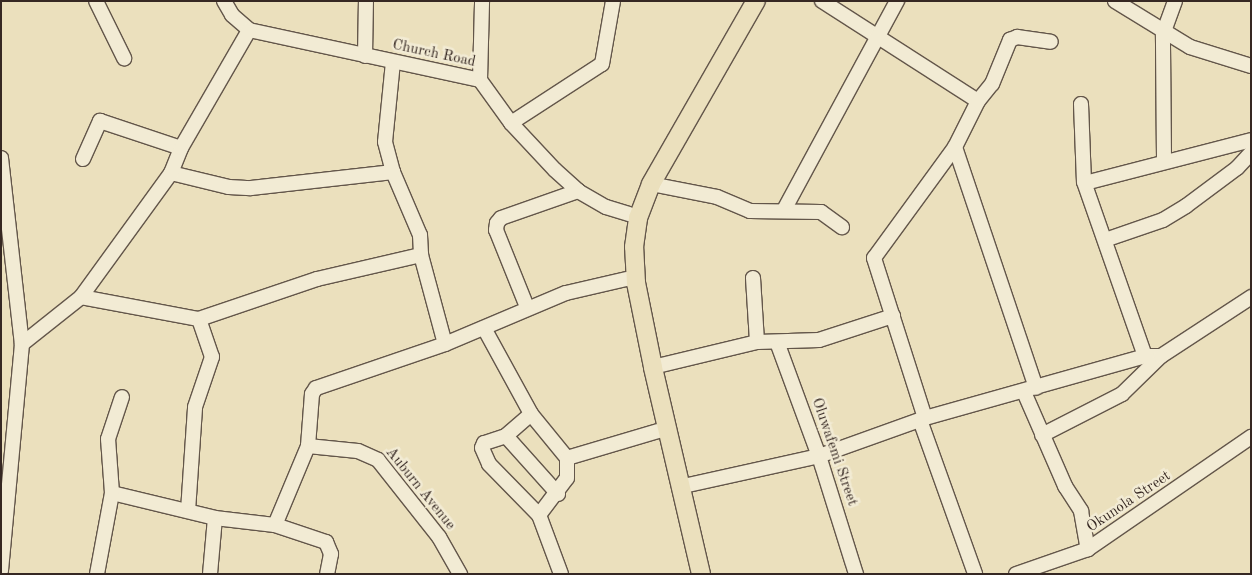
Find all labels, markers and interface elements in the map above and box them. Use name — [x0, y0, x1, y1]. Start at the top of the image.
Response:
street label: Church Road — [391, 36, 477, 72]
street label: Oluwafemi Street — [807, 396, 861, 508]
street label: Auburn Avenue — [381, 444, 459, 534]
street label: Okunola Street — [1084, 467, 1174, 537]

